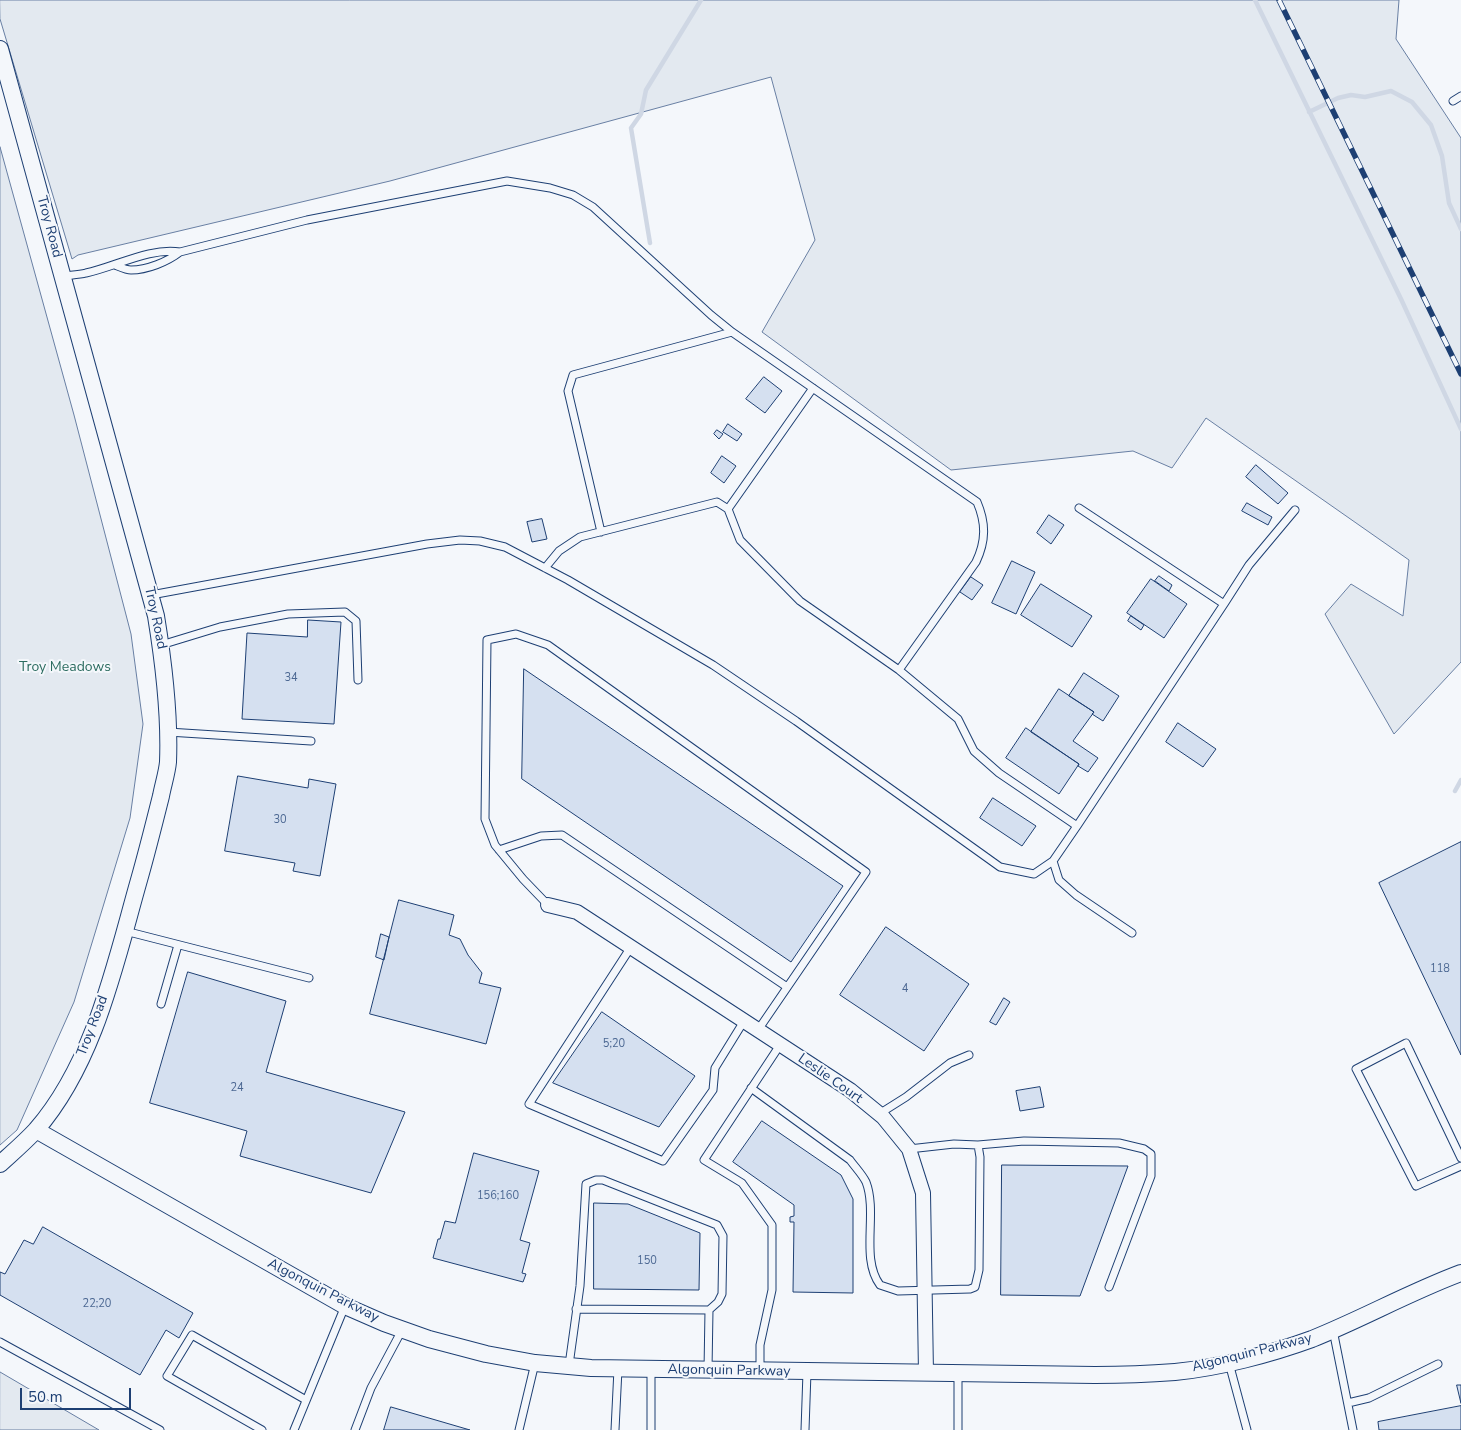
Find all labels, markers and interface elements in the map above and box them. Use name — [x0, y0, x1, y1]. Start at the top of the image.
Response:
street label: Troy Road — [33, 194, 65, 260]
street label: Troy Road — [140, 585, 170, 651]
park label: Troy Meadows — [19, 660, 111, 676]
house number: 34 — [284, 671, 298, 685]
house number: 30 — [273, 813, 287, 827]
house number: 118 — [1430, 962, 1450, 976]
house number: 4 — [902, 982, 908, 996]
street label: Troy Road — [74, 993, 112, 1059]
house number: 5;20 — [603, 1037, 625, 1051]
street label: Leslie Court — [794, 1051, 866, 1107]
house number: 24 — [230, 1081, 244, 1095]
house number: 156;160 — [477, 1189, 519, 1203]
house number: 150 — [637, 1254, 657, 1268]
street label: Algonquin Parkway — [264, 1256, 382, 1326]
house number: 22;20 — [83, 1297, 111, 1311]
street label: Algonquin Parkway — [1190, 1330, 1314, 1376]
street label: Algonquin Parkway — [667, 1362, 791, 1380]
scale bar — [22, 1378, 134, 1410]
text: 50 m — [28, 1387, 63, 1407]

